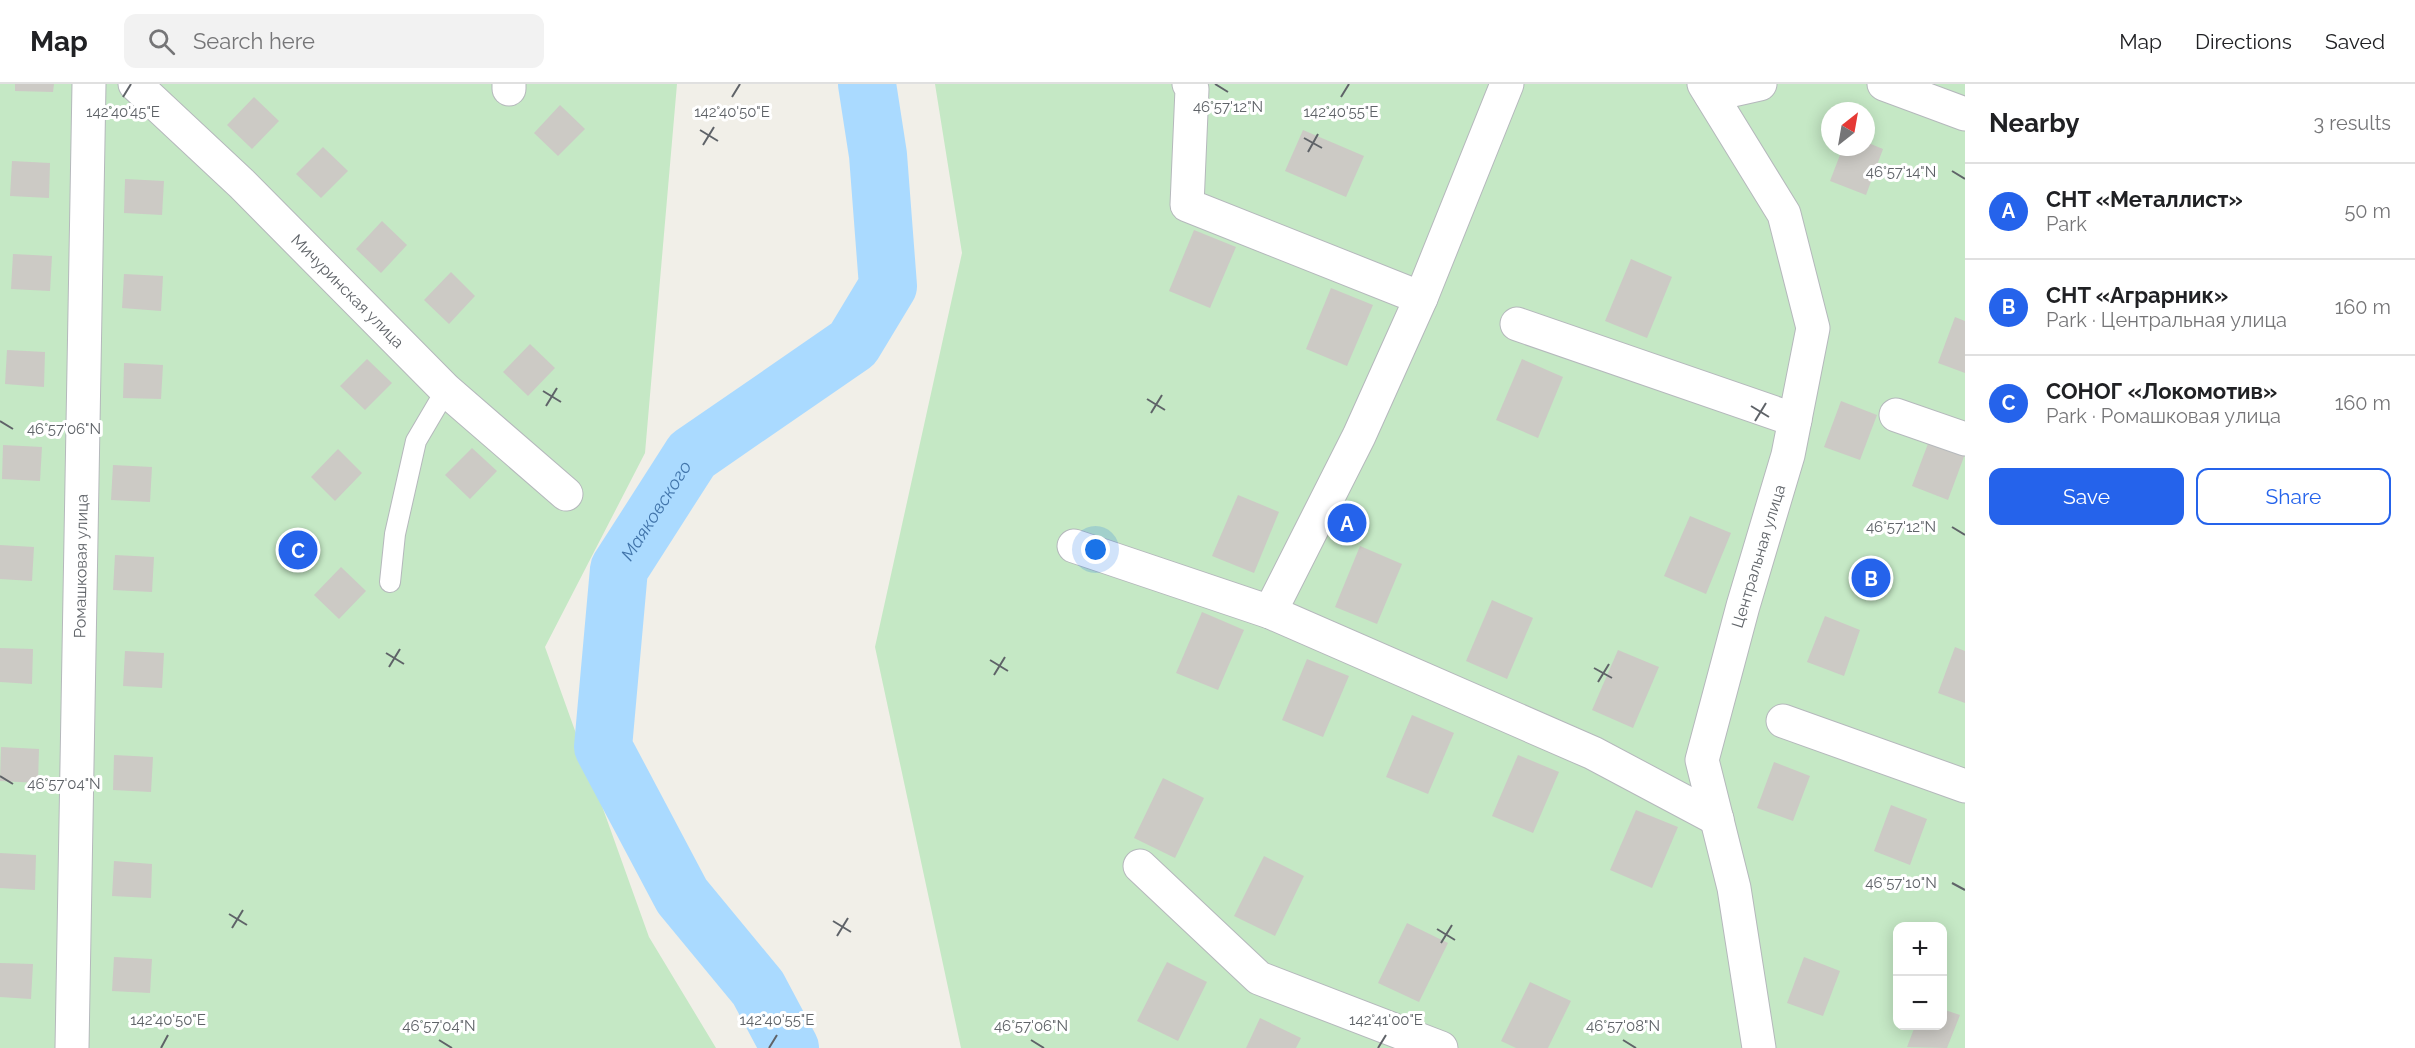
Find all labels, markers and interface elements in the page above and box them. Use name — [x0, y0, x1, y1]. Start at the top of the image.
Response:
search box — [124, 14, 544, 68]
text: Map — [30, 25, 88, 58]
icon: search — [145, 25, 178, 58]
text: Search here — [193, 28, 315, 54]
text: Map — [2119, 29, 2162, 54]
text: Directions — [2195, 29, 2292, 54]
text: Saved — [2325, 29, 2385, 54]
text: 46°57'12"N — [1193, 98, 1263, 116]
north arrow — [1821, 102, 1875, 156]
text: 142°40'45"E — [86, 103, 160, 121]
text: 142°40'50"E — [694, 103, 770, 121]
text: 142°40'55"E — [1304, 103, 1378, 121]
text: Nearby — [1989, 108, 2079, 138]
text: 3 results — [2313, 111, 2391, 135]
text: 46°57'14"N — [1866, 163, 1936, 181]
text: СНТ «Металлист» — [2046, 186, 2243, 212]
text: A — [2002, 199, 2015, 223]
text: 50 m — [2344, 199, 2391, 223]
text: Park — [2046, 212, 2087, 236]
street label: Мичуринская улица — [287, 231, 408, 352]
text: СНТ «Аграрник» — [2046, 282, 2228, 308]
text: B — [2002, 295, 2015, 319]
text: 160 m — [2335, 295, 2391, 319]
text: Park · Центральная улица — [2046, 308, 2287, 332]
text: СОНОГ «Локомотив» — [2046, 378, 2277, 404]
text: C — [2002, 391, 2015, 415]
text: 160 m — [2335, 391, 2391, 415]
text: Park · Ромашковая улица — [2046, 404, 2281, 428]
text: 46°57'06"N — [27, 420, 101, 438]
water label: Маяковского — [616, 457, 696, 564]
button: Save — [1989, 468, 2184, 525]
button: Share — [2196, 468, 2391, 525]
street label: Центральная улица — [1728, 482, 1789, 630]
street label: Ромашковая улица — [70, 494, 92, 638]
pin: A — [1328, 500, 1366, 546]
text: 46°57'12"N — [1866, 518, 1936, 536]
pin: C — [278, 528, 318, 572]
your location — [1081, 535, 1110, 564]
pin: B — [1852, 556, 1890, 600]
text: 46°57'04"N — [27, 775, 101, 793]
text: 46°57'10"N — [1865, 874, 1937, 892]
map controls — [1893, 922, 1947, 1030]
button: + — [1893, 922, 1947, 976]
button: − — [1893, 976, 1947, 1030]
text: 142°40'50"E — [130, 1011, 206, 1029]
text: 142°40'55"E — [740, 1011, 814, 1029]
text: 142°41'00"E — [1349, 1011, 1423, 1029]
text: 46°57'04"N — [402, 1017, 476, 1035]
text: 46°57'06"N — [994, 1017, 1068, 1035]
text: 46°57'08"N — [1586, 1017, 1660, 1035]

